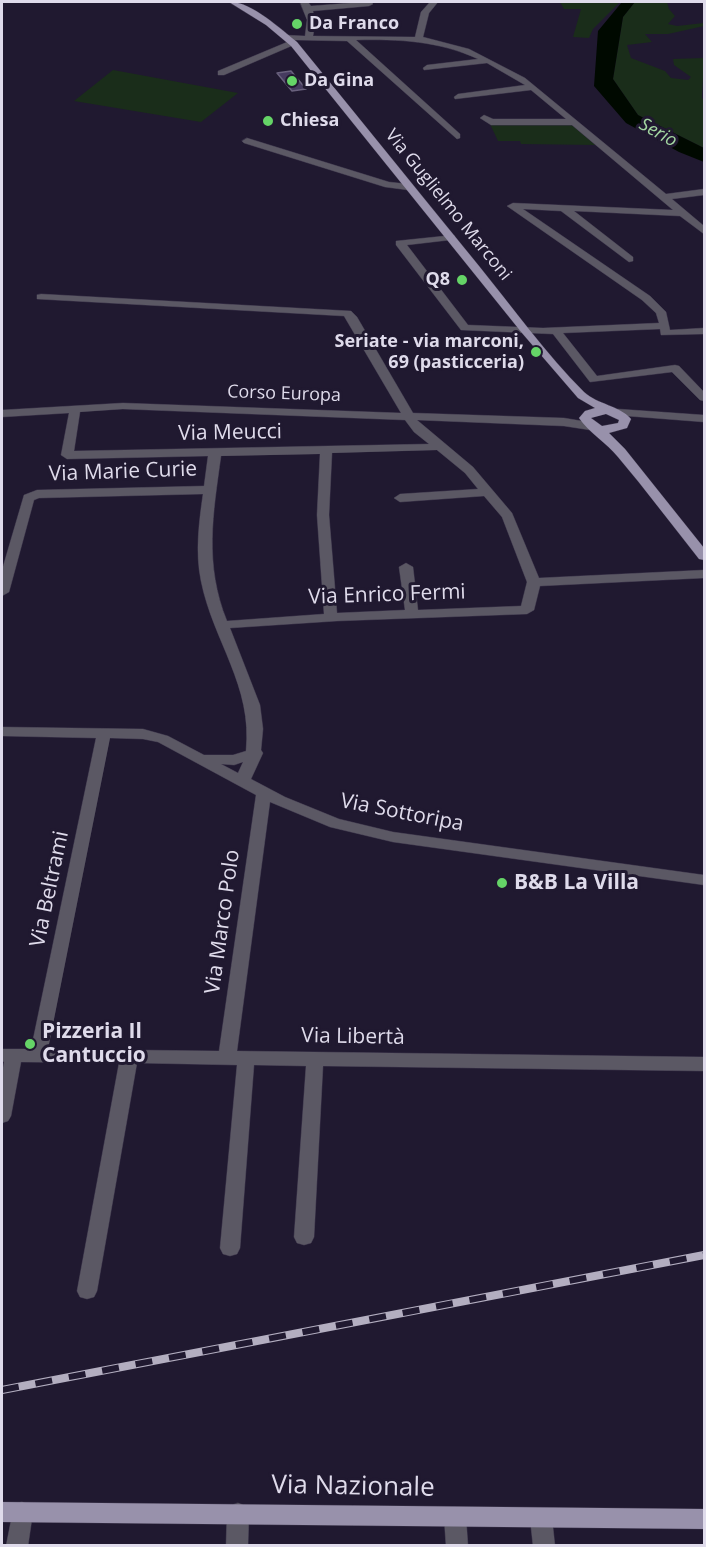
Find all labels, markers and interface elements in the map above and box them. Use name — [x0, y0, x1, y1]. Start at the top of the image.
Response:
place label: Da Franco — [309, 13, 399, 35]
marker: Da Franco — [290, 17, 304, 31]
place label: Da Gina — [304, 70, 374, 92]
marker: Da Gina — [285, 74, 299, 88]
place label: Chiesa — [280, 110, 339, 132]
marker: Chiesa — [261, 114, 275, 128]
water label: Serio — [635, 114, 681, 152]
street label: Via Guglielmo Marconi — [380, 125, 516, 285]
place label: Q8 — [425, 269, 450, 291]
marker: Q8 — [455, 273, 469, 287]
place label: Seriate - via marconi, 69 (pasticceria) — [334, 331, 524, 374]
marker: Seriate - via marconi, 69 (pasticceria) — [529, 345, 543, 359]
street label: Corso Europa — [227, 381, 341, 407]
street label: Via Meucci — [178, 419, 282, 447]
street label: Via Marie Curie — [48, 457, 198, 487]
street label: Via Enrico Fermi — [308, 580, 466, 610]
street label: Via Sottoripa — [338, 789, 466, 837]
street label: Via Beltrami — [25, 829, 75, 949]
street label: Via Marco Polo — [200, 848, 246, 996]
place label: B&B La Villa — [514, 870, 639, 896]
marker: B&B La Villa — [495, 876, 509, 890]
place label: Pizzeria Il Cantuccio — [42, 1019, 146, 1069]
street label: Via Libertà — [301, 1023, 405, 1051]
marker: Pizzeria Il Cantuccio — [23, 1037, 37, 1051]
street label: Via Nazionale — [271, 1470, 435, 1504]

